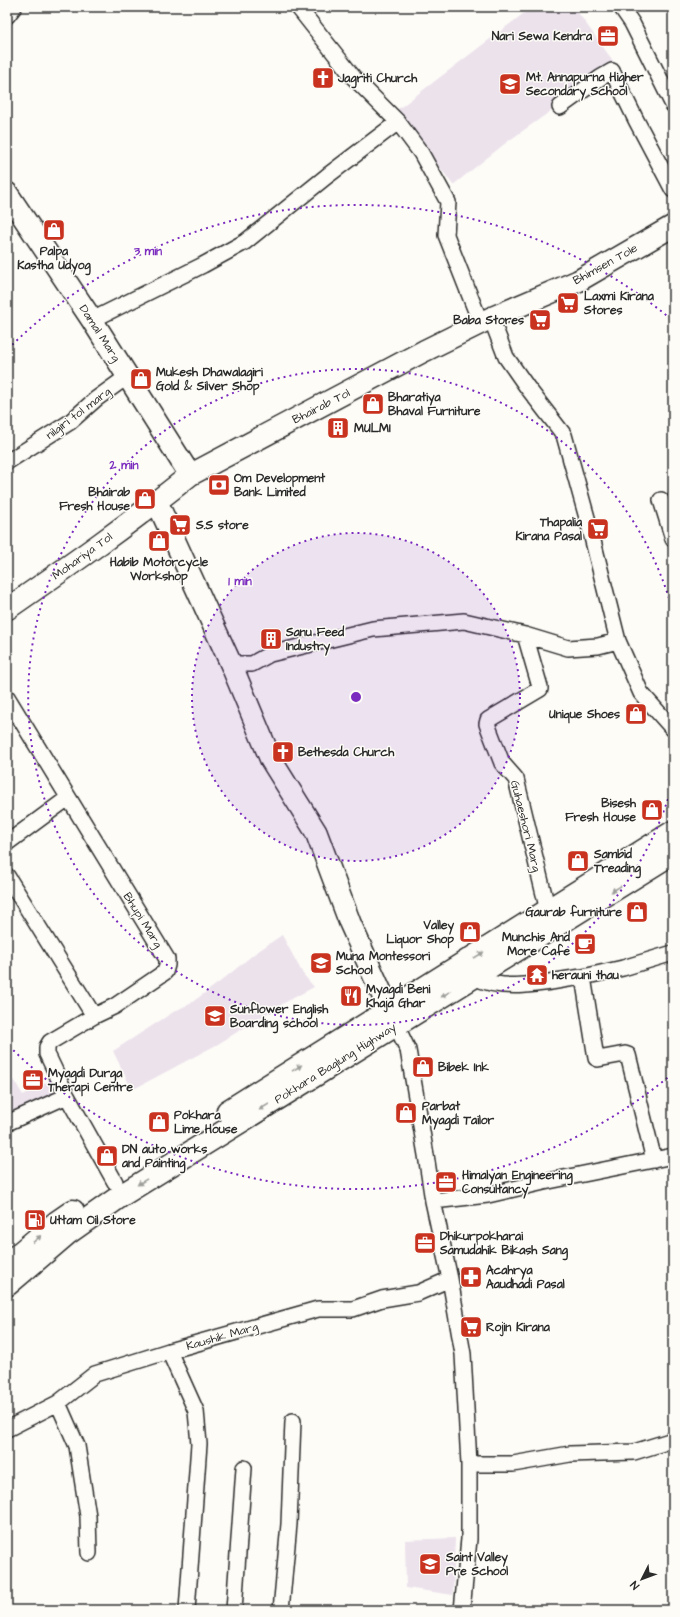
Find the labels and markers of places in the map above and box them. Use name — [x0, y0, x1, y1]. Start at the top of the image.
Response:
office icon: Nari Sewa Kendra — [595, 23, 621, 49]
place label: Nari Sewa Kendra — [492, 28, 593, 45]
church icon: Jagriti Church — [310, 65, 336, 91]
place label: Mt. Annapurna Higher Secondary School — [525, 69, 644, 101]
place label: Jagriti Church — [337, 70, 418, 89]
school or university icon: Mt. Annapurna Higher Secondary School — [497, 71, 523, 97]
shop icon: Palpa Kastha Udyog — [41, 217, 67, 243]
place label: Palpa Kastha Udyog — [17, 243, 92, 276]
place label: Laxmi Kirana Stores — [583, 288, 655, 319]
supermarket icon: Laxmi Kirana Stores — [555, 290, 581, 316]
supermarket icon: Baba Stores — [527, 307, 553, 333]
place label: Baba Stores — [453, 312, 524, 329]
place label: Mukesh Dhawalagiri Gold & Silver Shop — [156, 364, 263, 396]
shop icon: Mukesh Dhawalagiri Gold & Silver Shop — [128, 366, 154, 392]
place label: Bharatiya Bhaval Furniture — [388, 389, 481, 420]
shop icon: Bharatiya Bhaval Furniture — [360, 391, 386, 417]
building icon: MULMI — [325, 415, 351, 441]
place label: MULMI — [354, 420, 391, 437]
place label: Om Development Bank Limited — [234, 470, 325, 501]
bank icon: Om Development Bank Limited — [206, 472, 232, 498]
place label: Bhairab Fresh House — [59, 484, 130, 515]
shop icon: Bhairab Fresh House — [132, 486, 158, 512]
supermarket icon: S.S store — [167, 512, 193, 538]
place label: Thapalia Kirana Pasal — [516, 514, 583, 545]
supermarket icon: Thapalia Kirana Pasal — [585, 516, 611, 542]
place label: S.S store — [195, 517, 249, 534]
shop icon: Habib Motorcycle Workshop — [146, 528, 172, 554]
place label: Habib Motorcycle Workshop — [110, 554, 209, 586]
place label: Sanu Feed Industry — [285, 624, 345, 656]
building icon: Sanu Feed Industry — [258, 626, 284, 652]
centre of rings — [349, 690, 363, 704]
shop icon: Unique Shoes — [623, 701, 649, 727]
place label: Unique Shoes — [548, 706, 620, 724]
church icon: Bethesda Church — [270, 739, 296, 765]
place label: Bethesda Church — [298, 744, 395, 761]
place label: Bisesh Fresh House — [565, 795, 637, 826]
shop icon: Bisesh Fresh House — [639, 797, 665, 823]
place label: Sambid Treading — [593, 846, 642, 879]
shop icon: Sambid Treading — [565, 848, 591, 874]
shop icon: Gaurab furniture — [624, 899, 650, 925]
place label: Gaurab furniture — [526, 904, 623, 921]
place label: Valley Liquor Shop — [386, 917, 454, 949]
shop icon: Valley Liquor Shop — [457, 919, 483, 945]
place label: Munchis And More Cafe — [502, 929, 571, 960]
cafe icon: Munchis And More Cafe — [572, 931, 598, 957]
place label: Muna Montessori School — [335, 948, 430, 979]
school or university icon: Muna Montessori School — [308, 950, 334, 976]
temple icon: herauni thau — [524, 962, 550, 988]
place label: herauni thau — [552, 967, 619, 984]
place label: Myagdi Beni Khaja Ghar — [366, 981, 431, 1013]
restaurant icon: Myagdi Beni Khaja Ghar — [338, 983, 364, 1009]
place label: Sunflower English Boarding school — [229, 1001, 329, 1034]
school or university icon: Sunflower English Boarding school — [202, 1003, 228, 1029]
shop icon: Bibek Ink — [410, 1054, 436, 1080]
place label: Bibek Ink — [438, 1059, 490, 1076]
place label: Myagdi Durga Therapi Centre — [47, 1065, 133, 1097]
office icon: Myagdi Durga Therapi Centre — [20, 1067, 46, 1093]
place label: Parbat Myagdi Tailor — [422, 1098, 495, 1131]
shop icon: Parbat Myagdi Tailor — [393, 1100, 419, 1126]
place label: Pokhara Lime House — [174, 1107, 238, 1138]
shop icon: Pokhara Lime House — [146, 1109, 172, 1135]
place label: DN auto works and Painting — [121, 1141, 207, 1174]
shop icon: DN auto works and Painting — [94, 1143, 120, 1169]
place label: Himalyan Engineering Consultancy — [462, 1167, 573, 1199]
office icon: Himalyan Engineering Consultancy — [433, 1169, 459, 1195]
fuel station icon: Uttam Oil Store — [22, 1207, 48, 1233]
place label: Uttam Oil Store — [49, 1212, 136, 1229]
place label: Dhikurpokharai Samudahik Bikash Sang — [439, 1228, 569, 1261]
office icon: Dhikurpokharai Samudahik Bikash Sang — [412, 1230, 438, 1256]
place label: Acahrya Aaudhadi Pasal — [486, 1262, 565, 1293]
pharmacy icon: Acahrya Aaudhadi Pasal — [458, 1264, 484, 1290]
supermarket icon: Rojin Kirana — [458, 1314, 484, 1340]
place label: Rojin Kirana — [486, 1319, 551, 1337]
place label: Saint Valley Pre School — [445, 1549, 508, 1580]
school or university icon: Saint Valley Pre School — [417, 1551, 443, 1577]

